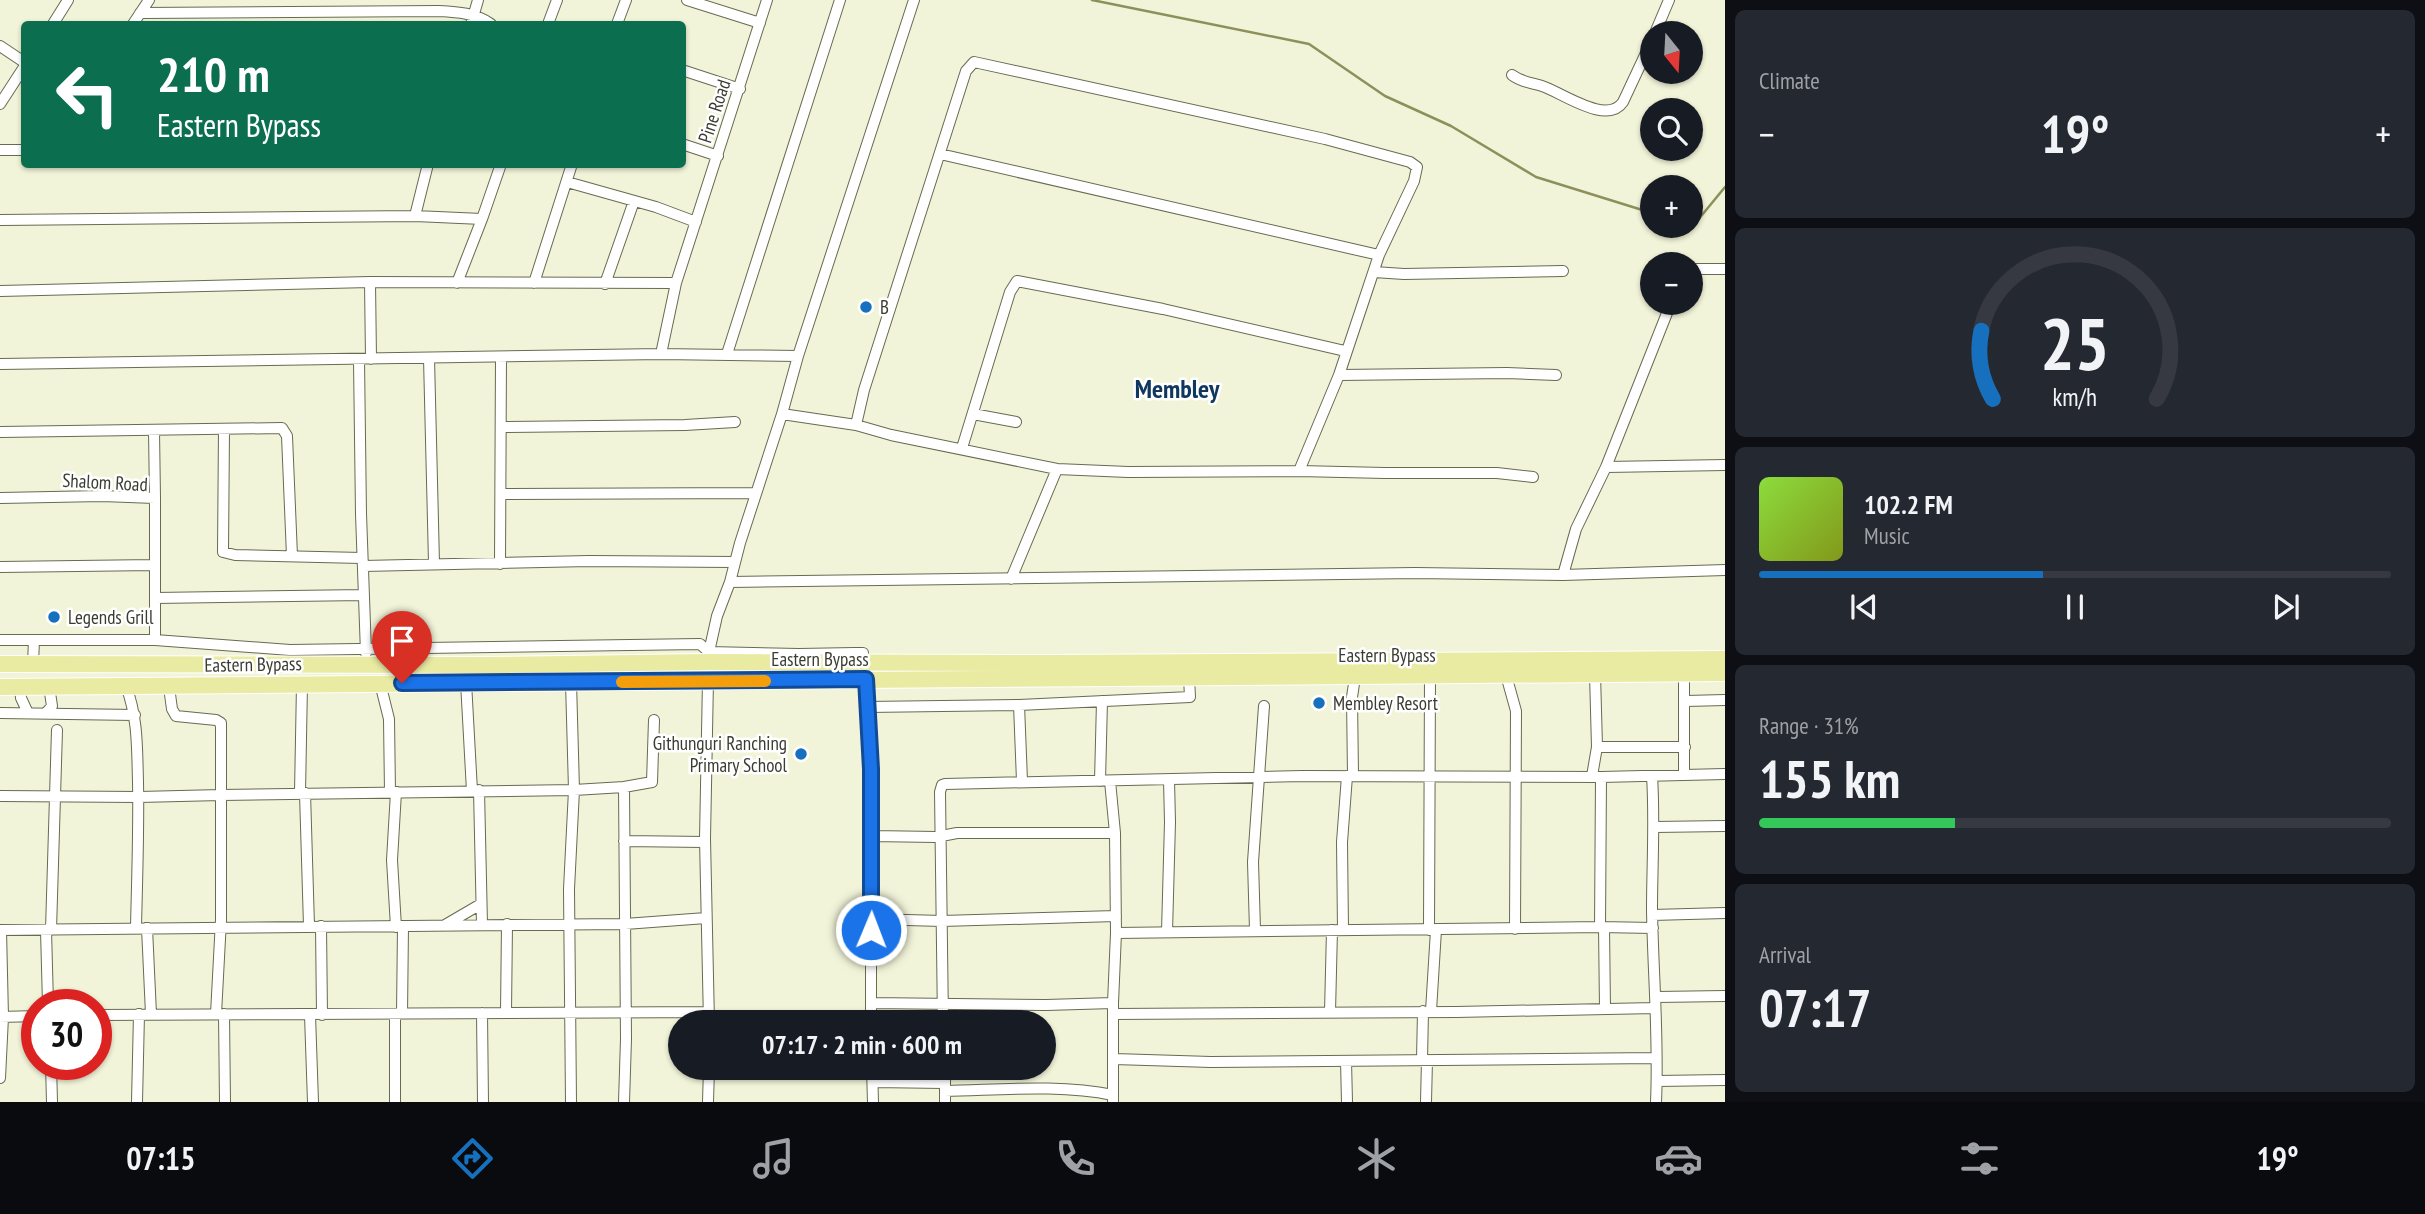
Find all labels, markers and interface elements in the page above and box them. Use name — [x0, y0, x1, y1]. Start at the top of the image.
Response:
north arrow — [1640, 21, 1703, 84]
map controls — [1640, 21, 1703, 315]
text: 210 m — [157, 42, 270, 106]
icon: left — [42, 49, 133, 140]
text: Climate — [1759, 66, 1820, 95]
street label: Pine Road — [692, 76, 736, 146]
button: search — [1640, 98, 1703, 161]
text: 19° — [2041, 100, 2109, 167]
text: Eastern Bypass — [157, 104, 321, 146]
text: − — [1759, 109, 1775, 158]
text: + — [2375, 109, 2391, 158]
button: + — [1640, 175, 1703, 238]
button: − — [1640, 252, 1703, 315]
place label: B — [880, 295, 889, 319]
text: 25 — [2040, 295, 2110, 389]
marker: B — [858, 299, 874, 315]
district label: Membley — [1135, 372, 1220, 405]
text: km/h — [2053, 380, 2097, 412]
street label: Shalom Road — [62, 468, 148, 496]
text: 102.2 FM — [1864, 488, 1953, 521]
text: Music — [1864, 521, 1910, 550]
icon: previous — [1845, 588, 1883, 626]
icon: pause — [2056, 588, 2094, 626]
icon: next — [2267, 588, 2305, 626]
place label: Legends Grill — [68, 605, 154, 629]
marker: Legends Grill — [46, 609, 62, 625]
pin — [372, 611, 432, 683]
icon: arrive — [383, 622, 421, 660]
street label: Eastern Bypass — [1338, 643, 1436, 667]
street label: Eastern Bypass — [771, 647, 869, 671]
street label: Eastern Bypass — [204, 651, 302, 677]
place label: Membley Resort — [1333, 691, 1439, 715]
marker: Membley Resort — [1311, 695, 1327, 711]
text: Range · 31% — [1759, 711, 1859, 740]
place label: Githunguri Ranching Primary School — [653, 731, 788, 777]
text: 155 km — [1759, 745, 1900, 812]
marker: Githunguri Ranching Primary School — [793, 746, 809, 762]
position arrow — [834, 893, 908, 967]
text: Arrival — [1759, 940, 1811, 969]
text: 07:17 — [1759, 974, 1871, 1041]
speed limit sign: 30 — [21, 989, 112, 1080]
text: 07:17 · 2 min · 600 m — [762, 1028, 962, 1061]
icon: directions — [448, 1134, 497, 1183]
icon: music — [749, 1134, 798, 1183]
icon: phone — [1051, 1134, 1100, 1183]
icon: climate — [1352, 1134, 1401, 1183]
icon: car — [1654, 1134, 1703, 1183]
icon: filters — [1955, 1134, 2004, 1183]
text: 07:15 — [126, 1137, 195, 1179]
text: 19° — [2257, 1137, 2299, 1179]

